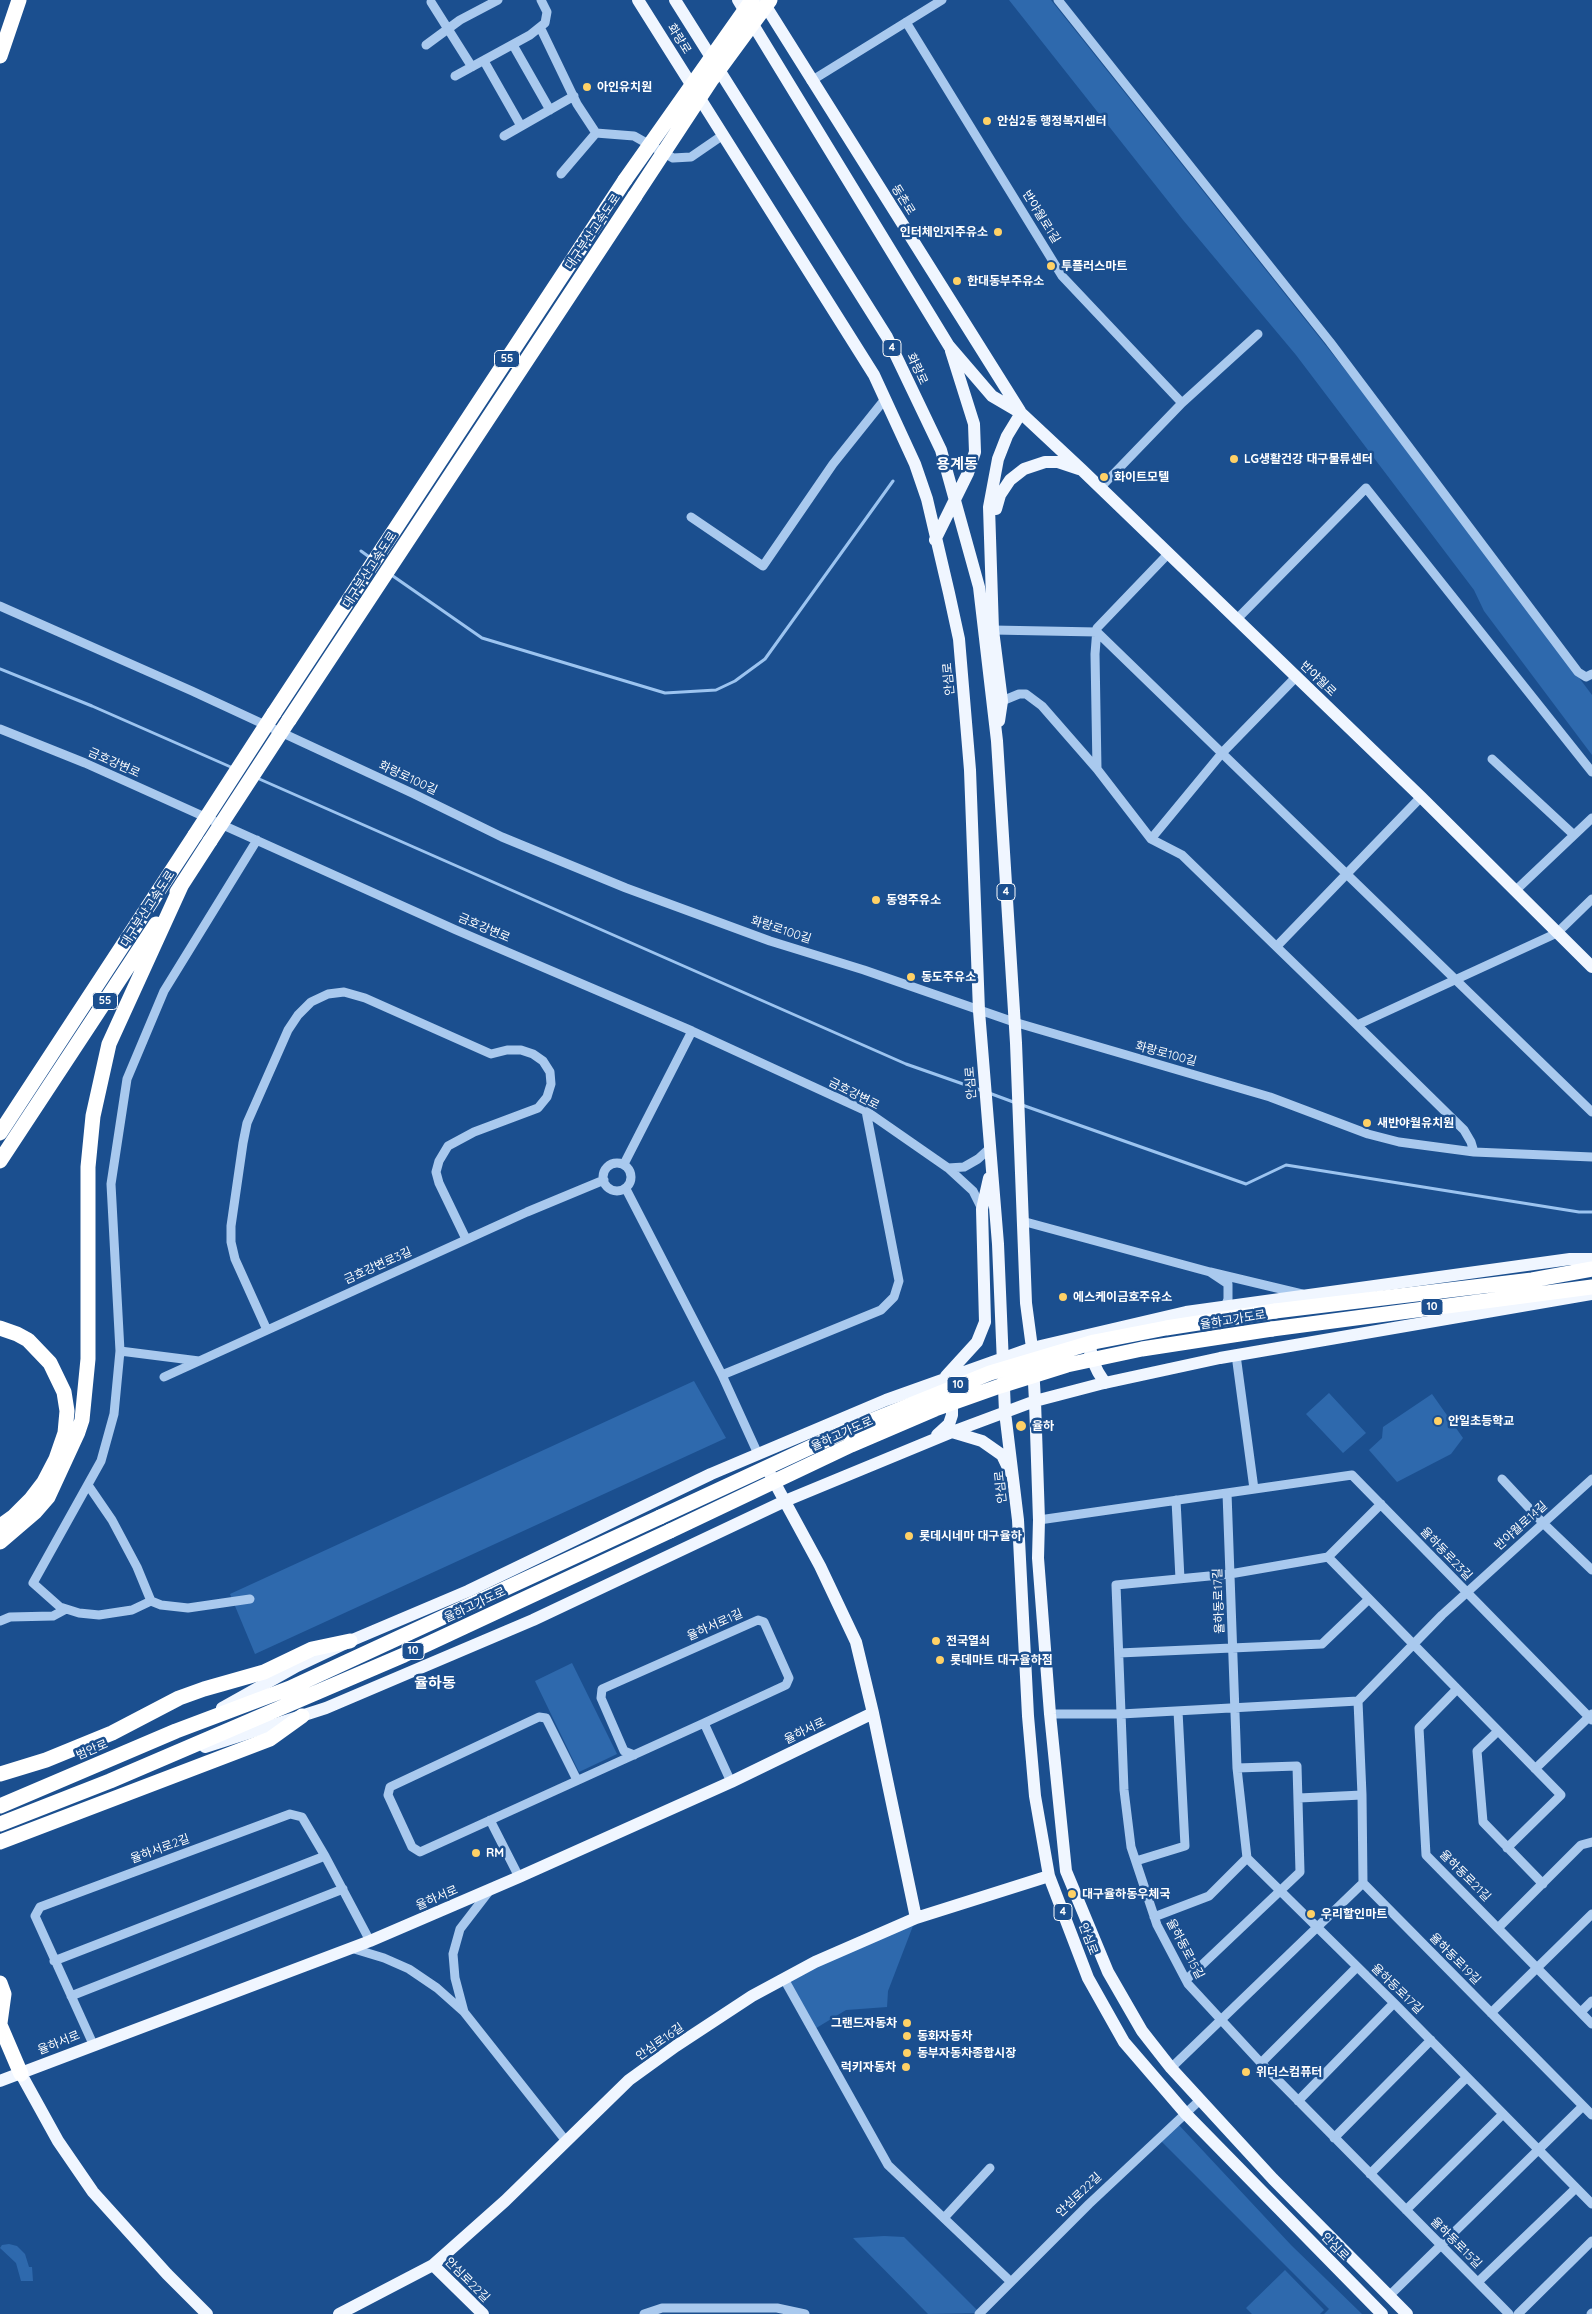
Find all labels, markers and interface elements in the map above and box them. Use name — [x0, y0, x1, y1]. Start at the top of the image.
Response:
street label: 화랑로 — [664, 21, 694, 57]
place label: 아인유치원 — [597, 80, 652, 94]
marker: 아인유치원 — [581, 81, 593, 93]
place label: 안심2동 행정복지센터 — [997, 114, 1107, 128]
marker: 안심2동 행정복지센터 — [981, 115, 993, 127]
street label: 동촌로 — [888, 182, 918, 218]
street label: 반야월로1길 — [1019, 188, 1063, 246]
street label: 대구부산고속도로 — [562, 191, 624, 273]
place label: 인터체인지주유소 — [900, 225, 988, 239]
marker: 인터체인지주유소 — [992, 226, 1004, 238]
place label: 투플러스마트 — [1061, 259, 1127, 273]
marker: 투플러스마트 — [1045, 260, 1057, 272]
place label: 한대동부주유소 — [967, 274, 1044, 288]
marker: 한대동부주유소 — [951, 275, 963, 287]
road number: 4 — [883, 339, 901, 356]
road number: 55 — [494, 350, 520, 368]
street label: 화랑로 — [903, 351, 931, 387]
place label: LG생활건강 대구물류센터 — [1244, 452, 1373, 466]
marker: LG생활건강 대구물류센터 — [1228, 453, 1240, 465]
district label: 용계동 — [936, 455, 978, 473]
place label: 화이트모텔 — [1114, 470, 1169, 484]
marker: 화이트모텔 — [1098, 471, 1110, 483]
street label: 대구부산고속도로 — [340, 529, 400, 611]
street label: 반야월로 — [1297, 658, 1339, 700]
street label: 안심로 — [940, 662, 958, 696]
street label: 금호강변로 — [86, 745, 142, 781]
street label: 화랑로100길 — [376, 758, 440, 798]
street label: 대구부산고속도로 — [118, 868, 178, 950]
road number: 4 — [997, 884, 1015, 900]
place label: 동영주유소 — [886, 893, 941, 907]
marker: 동영주유소 — [870, 894, 882, 906]
street label: 금호강변로 — [456, 911, 512, 945]
street label: 화랑로100길 — [749, 913, 813, 947]
place label: 동도주유소 — [921, 970, 976, 984]
marker: 동도주유소 — [905, 971, 917, 983]
road number: 55 — [92, 992, 118, 1009]
street label: 화랑로100길 — [1134, 1039, 1198, 1069]
street label: 안심로 — [963, 1066, 979, 1100]
street label: 금호강변로 — [826, 1075, 882, 1113]
place label: 새반야월유치원 — [1377, 1116, 1454, 1130]
marker: 새반야월유치원 — [1361, 1117, 1373, 1129]
street label: 금호강변로3길 — [342, 1245, 414, 1287]
place label: 에스케이금호주유소 — [1073, 1290, 1172, 1304]
marker: 에스케이금호주유소 — [1057, 1291, 1069, 1303]
road number: 10 — [1421, 1298, 1443, 1315]
street label: 율하고가도로 — [1199, 1308, 1267, 1332]
road number: 10 — [947, 1376, 969, 1394]
street label: 율하고가도로 — [809, 1414, 875, 1454]
place label: 안일초등학교 — [1448, 1414, 1514, 1428]
marker: 안일초등학교 — [1432, 1415, 1444, 1427]
marker: 율하 — [1014, 1419, 1028, 1433]
place label: 율하 — [1032, 1419, 1054, 1433]
street label: 안심로 — [992, 1470, 1010, 1504]
street label: 반야월로14길 — [1492, 1499, 1550, 1553]
street label: 율하동로23길 — [1417, 1524, 1475, 1584]
place label: 롯데시네마 대구율하 — [919, 1529, 1022, 1543]
marker: 롯데시네마 대구율하 — [903, 1530, 915, 1542]
street label: 율하동로17길 — [1211, 1568, 1227, 1634]
street label: 율하고가도로 — [442, 1584, 508, 1626]
street label: 율하서로1길 — [685, 1606, 745, 1644]
place label: 전국열쇠 — [946, 1634, 990, 1648]
marker: 전국열쇠 — [930, 1635, 942, 1647]
road number: 10 — [402, 1642, 424, 1660]
place label: 롯데마트 대구율하점 — [950, 1653, 1053, 1667]
marker: 롯데마트 대구율하점 — [934, 1654, 946, 1666]
district label: 율하동 — [414, 1674, 456, 1692]
street label: 율하서로 — [782, 1715, 828, 1747]
street label: 범안로 — [74, 1737, 110, 1763]
street label: 율하서로2길 — [128, 1832, 192, 1866]
place label: RM — [486, 1846, 504, 1860]
marker: RM — [470, 1847, 482, 1859]
street label: 율하동로21길 — [1436, 1847, 1494, 1905]
street label: 율하서로 — [414, 1883, 460, 1913]
place label: 대구율하동우체국 — [1082, 1887, 1170, 1901]
marker: 대구율하동우체국 — [1066, 1888, 1078, 1900]
road number: 4 — [1054, 1904, 1072, 1920]
place label: 우리할인마트 — [1321, 1907, 1387, 1921]
marker: 우리할인마트 — [1305, 1908, 1317, 1920]
street label: 율하동로15길 — [1163, 1916, 1207, 1982]
street label: 안심로 — [1075, 1921, 1101, 1957]
street label: 율하동로19길 — [1426, 1930, 1484, 1988]
street label: 율하동로17길 — [1368, 1961, 1426, 2017]
place label: 그랜드자동차 — [831, 2016, 897, 2030]
marker: 그랜드자동차 — [901, 2017, 913, 2029]
street label: 안심로16길 — [633, 2020, 687, 2064]
street label: 율하서로 — [36, 2028, 82, 2058]
place label: 동화자동차 — [917, 2029, 972, 2043]
marker: 동화자동차 — [901, 2030, 913, 2042]
place label: 동부자동차종합시장 — [917, 2046, 1016, 2060]
marker: 동부자동차종합시장 — [901, 2047, 913, 2059]
place label: 럭키자동차 — [841, 2060, 896, 2074]
marker: 럭키자동차 — [900, 2061, 912, 2073]
place label: 위더스컴퓨터 — [1256, 2065, 1322, 2079]
marker: 위더스컴퓨터 — [1240, 2066, 1252, 2078]
street label: 안심로22길 — [1053, 2170, 1105, 2220]
street label: 율하동로15길 — [1428, 2215, 1484, 2271]
street label: 안심로 — [1318, 2230, 1352, 2264]
street label: 안심로22길 — [442, 2255, 492, 2305]

